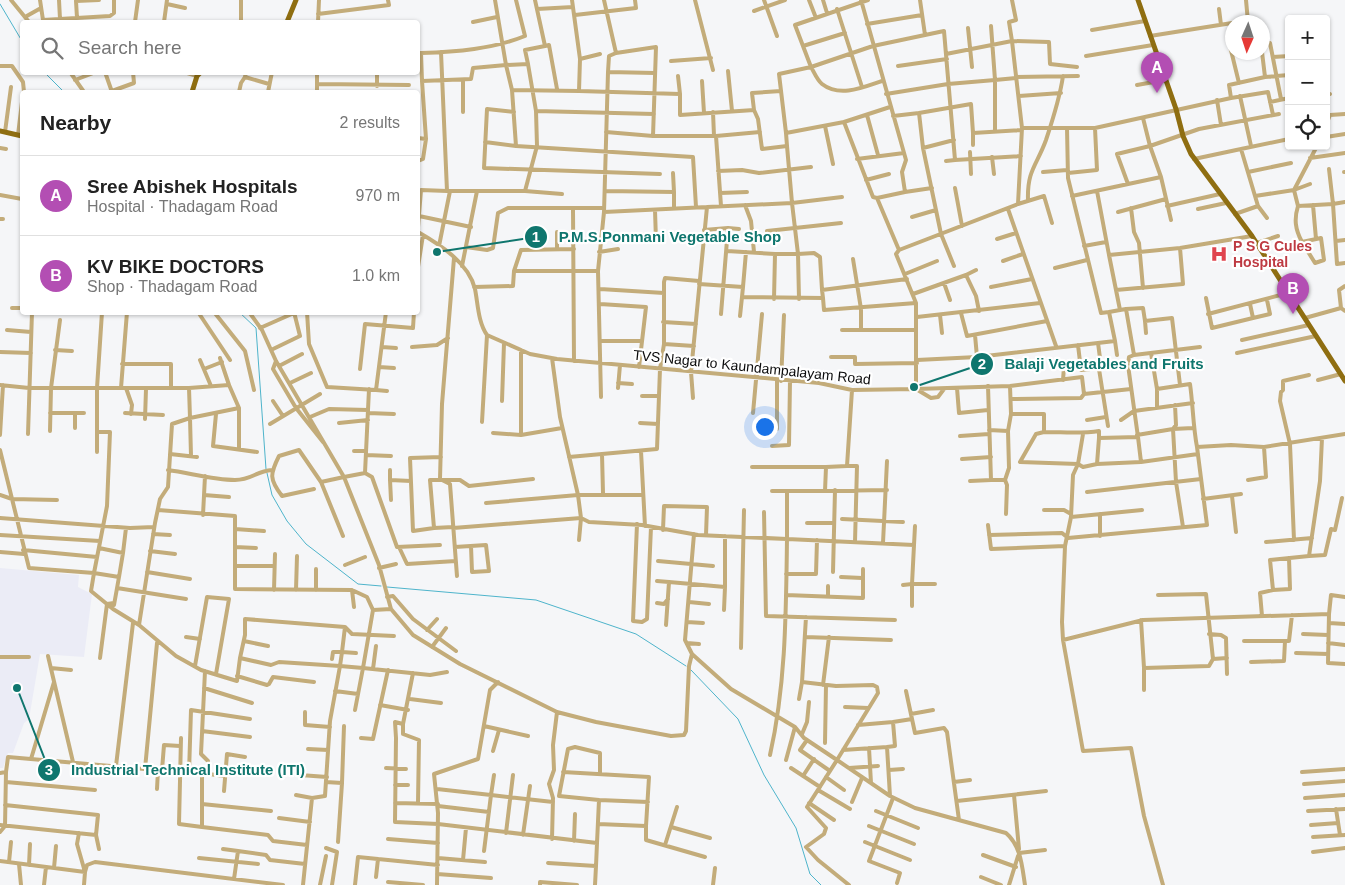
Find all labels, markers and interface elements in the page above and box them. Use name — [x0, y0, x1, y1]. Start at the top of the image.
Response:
north arrow — [1225, 15, 1270, 60]
map controls — [1285, 15, 1330, 150]
button: + — [1285, 15, 1330, 60]
search box — [20, 20, 420, 75]
icon: search — [38, 34, 66, 62]
text: Search here — [78, 37, 182, 58]
pin: A — [1141, 52, 1173, 93]
button: − — [1285, 60, 1330, 105]
button: locate — [1285, 105, 1330, 150]
text: Nearby — [40, 111, 111, 134]
text: 2 results — [340, 114, 400, 131]
text: Sree Abishek Hospitals — [87, 176, 297, 197]
text: A — [50, 187, 62, 204]
text: 970 m — [356, 187, 400, 204]
text: Hospital · Thadagam Road — [87, 198, 278, 215]
callout: P.M.S.Ponmani Vegetable Shop — [524, 222, 791, 252]
text: 1 — [532, 228, 540, 245]
text: P.M.S.Ponmani Vegetable Shop — [559, 228, 781, 245]
place label: P S G Cules Hospital — [1233, 238, 1312, 270]
hospital icon: P S G Cules Hospital — [1209, 244, 1229, 264]
text: KV BIKE DOCTORS — [87, 256, 264, 277]
text: B — [50, 267, 62, 284]
text: 1.0 km — [352, 267, 400, 284]
pin: B — [1277, 273, 1309, 314]
text: Shop · Thadagam Road — [87, 278, 257, 295]
street label: TVS Nagar to Kaundampalayam Road — [632, 347, 872, 387]
callout: Balaji Vegetables and Fruits — [969, 349, 1213, 379]
text: 2 — [978, 355, 986, 372]
text: Balaji Vegetables and Fruits — [1004, 355, 1204, 372]
your location — [752, 414, 778, 440]
callout: Industrial Technical Institute (ITI) — [36, 755, 315, 785]
text: 3 — [45, 761, 53, 778]
text: Industrial Technical Institute (ITI) — [71, 761, 305, 778]

